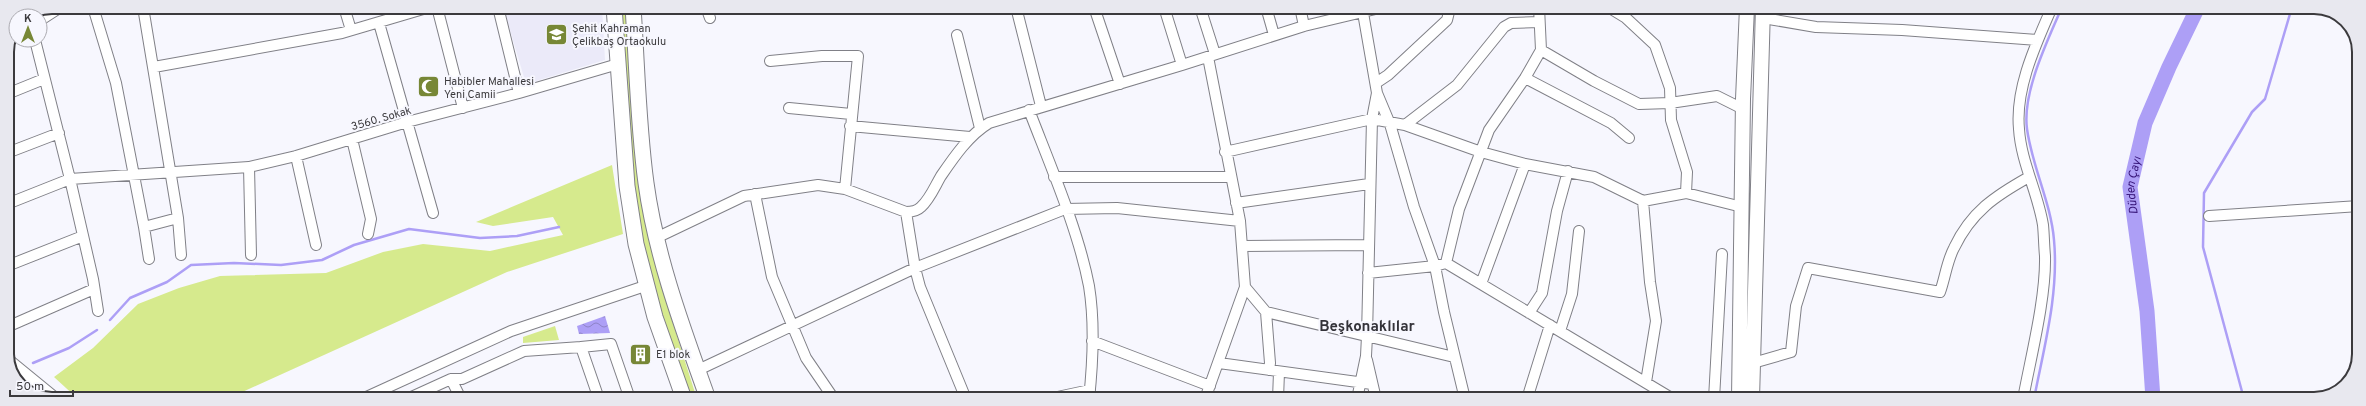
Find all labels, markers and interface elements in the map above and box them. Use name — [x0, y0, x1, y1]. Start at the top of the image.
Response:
north arrow — [8, 8, 48, 48]
text: K — [24, 12, 32, 26]
school or university icon: Şehit Kahraman Çelikbaş Ortaokulu — [544, 21, 570, 47]
place label: Şehit Kahraman Çelikbaş Ortaokulu — [572, 22, 666, 49]
mosque icon: Habibler Mahallesi Yeni Camii — [415, 74, 441, 100]
place label: Habibler Mahallesi Yeni Camii — [444, 75, 534, 102]
street label: 3560. Sokak — [350, 104, 413, 134]
water label: Düden Çayı — [2123, 154, 2146, 216]
district label: Beşkonaklılar — [1319, 318, 1416, 337]
building icon: E1 blok — [627, 341, 653, 367]
place label: E1 blok — [656, 348, 690, 362]
scale bar — [10, 372, 73, 398]
text: 50 m — [16, 379, 44, 395]

